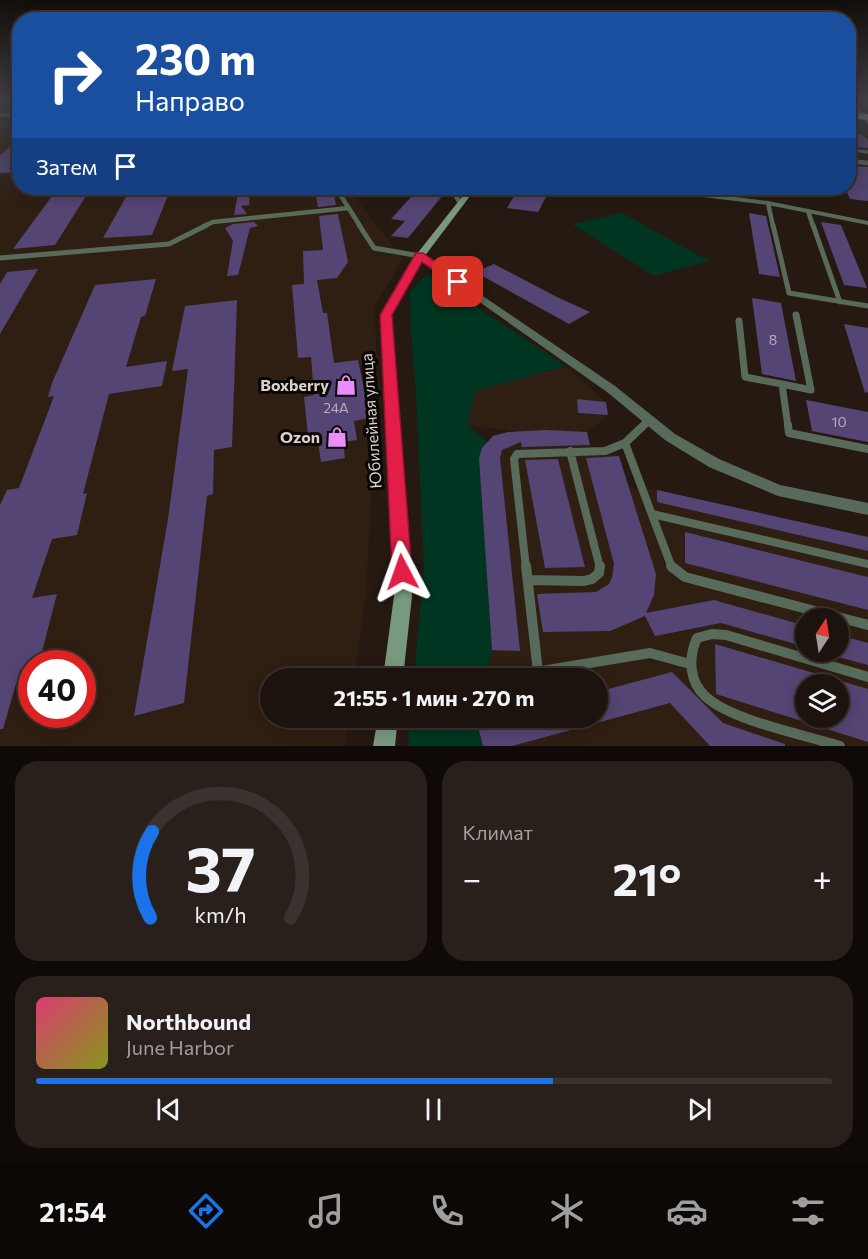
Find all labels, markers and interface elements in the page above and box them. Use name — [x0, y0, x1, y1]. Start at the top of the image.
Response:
text: 230 m — [135, 32, 256, 84]
icon: right — [36, 36, 114, 114]
text: Направо — [135, 84, 245, 117]
icon: arrive — [109, 150, 142, 183]
text: Затем — [36, 153, 97, 180]
pin — [432, 256, 483, 307]
icon: arrive — [441, 265, 474, 298]
house number: 8 — [769, 331, 777, 348]
street label: Юбилейная улица — [356, 353, 385, 489]
shop icon: Boxberry — [334, 373, 358, 397]
place label: Boxberry — [260, 375, 329, 394]
house number: 24А — [323, 399, 349, 416]
house number: 10 — [831, 413, 847, 430]
shop icon: Ozon — [325, 425, 349, 449]
place label: Ozon — [280, 427, 320, 446]
position arrow — [370, 540, 434, 604]
north arrow — [795, 608, 849, 662]
map controls — [795, 608, 849, 728]
speed limit sign: 40 — [18, 650, 96, 728]
button: layers — [795, 674, 849, 728]
text: 21:55 · 1 мин · 270 m — [334, 684, 534, 711]
text: Климат — [463, 820, 533, 844]
text: 37 — [186, 829, 256, 905]
text: 21° — [612, 850, 681, 905]
text: − — [463, 857, 481, 898]
text: + — [813, 857, 832, 898]
text: km/h — [195, 901, 247, 927]
text: Northbound — [126, 1008, 251, 1035]
text: June Harbor — [126, 1035, 234, 1059]
icon: previous — [152, 1093, 185, 1126]
icon: pause — [417, 1093, 450, 1126]
icon: next — [683, 1093, 716, 1126]
icon: directions — [185, 1190, 227, 1232]
icon: music — [305, 1190, 347, 1232]
icon: phone — [426, 1190, 468, 1232]
icon: climate — [546, 1190, 588, 1232]
icon: car — [666, 1190, 708, 1232]
icon: filters — [787, 1190, 829, 1232]
text: 21:54 — [39, 1195, 106, 1228]

